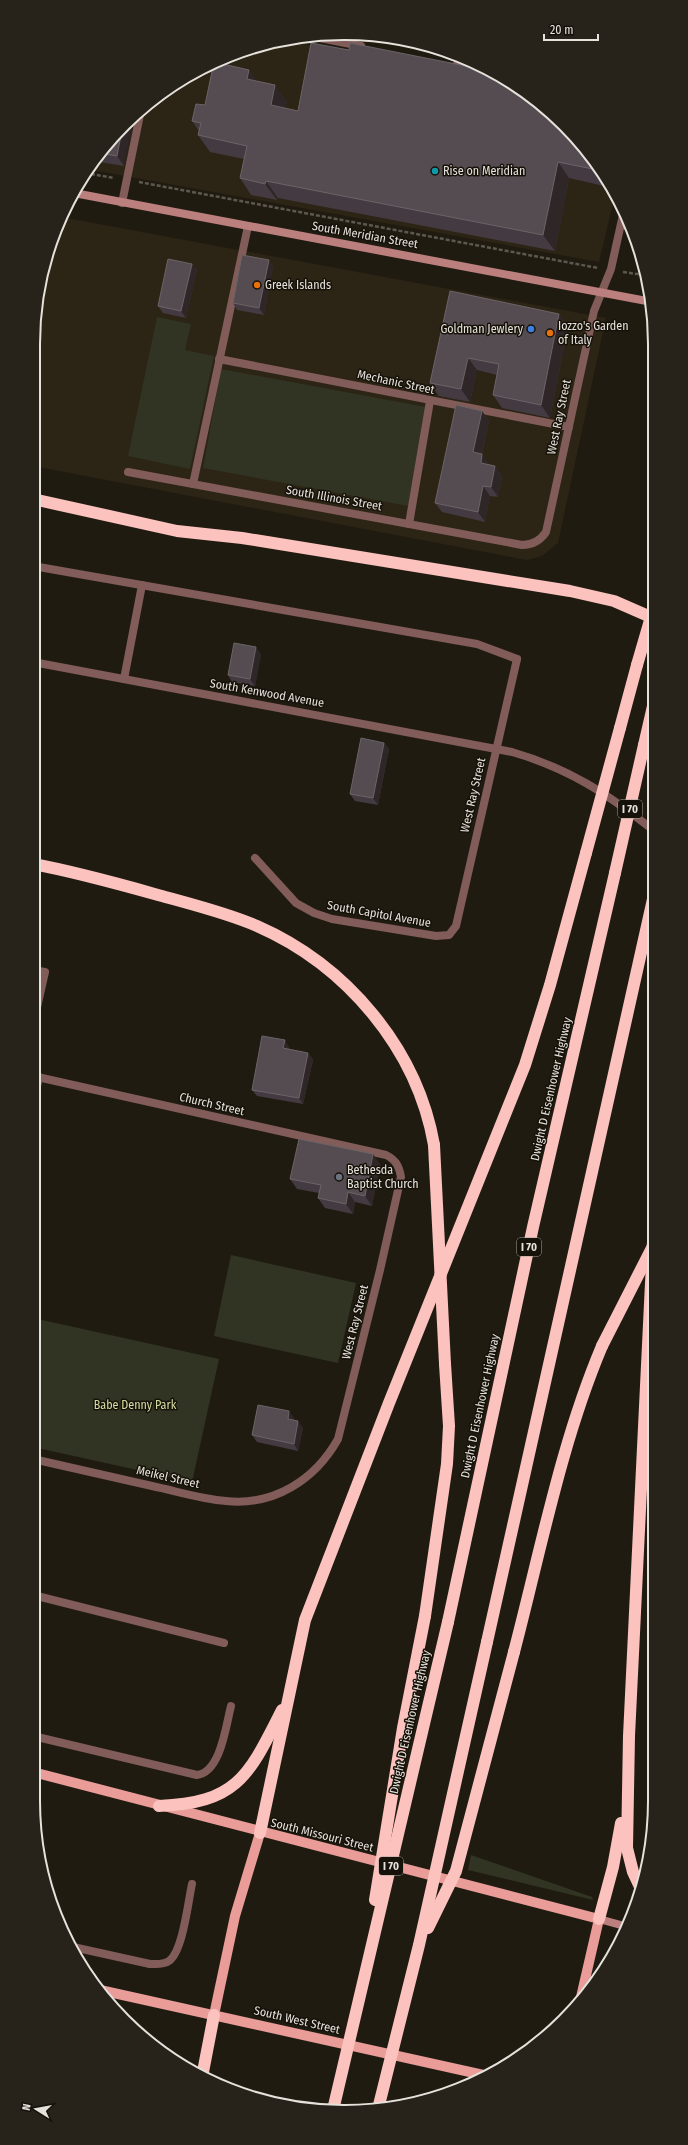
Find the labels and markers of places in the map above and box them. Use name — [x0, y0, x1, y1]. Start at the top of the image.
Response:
place label: Rise on Meridian — [443, 164, 525, 178]
marker: Rise on Meridian — [430, 166, 440, 176]
place label: Greek Islands — [265, 278, 331, 292]
marker: Greek Islands — [252, 280, 262, 290]
place label: Iozzo's Garden of Italy — [558, 319, 629, 347]
place label: Goldman Jewlery — [440, 322, 524, 336]
marker: Goldman Jewlery — [526, 324, 536, 334]
marker: Iozzo's Garden of Italy — [545, 328, 555, 338]
place label: Bethesda Baptist Church — [347, 1163, 419, 1191]
marker: Bethesda Baptist Church — [334, 1172, 344, 1182]

